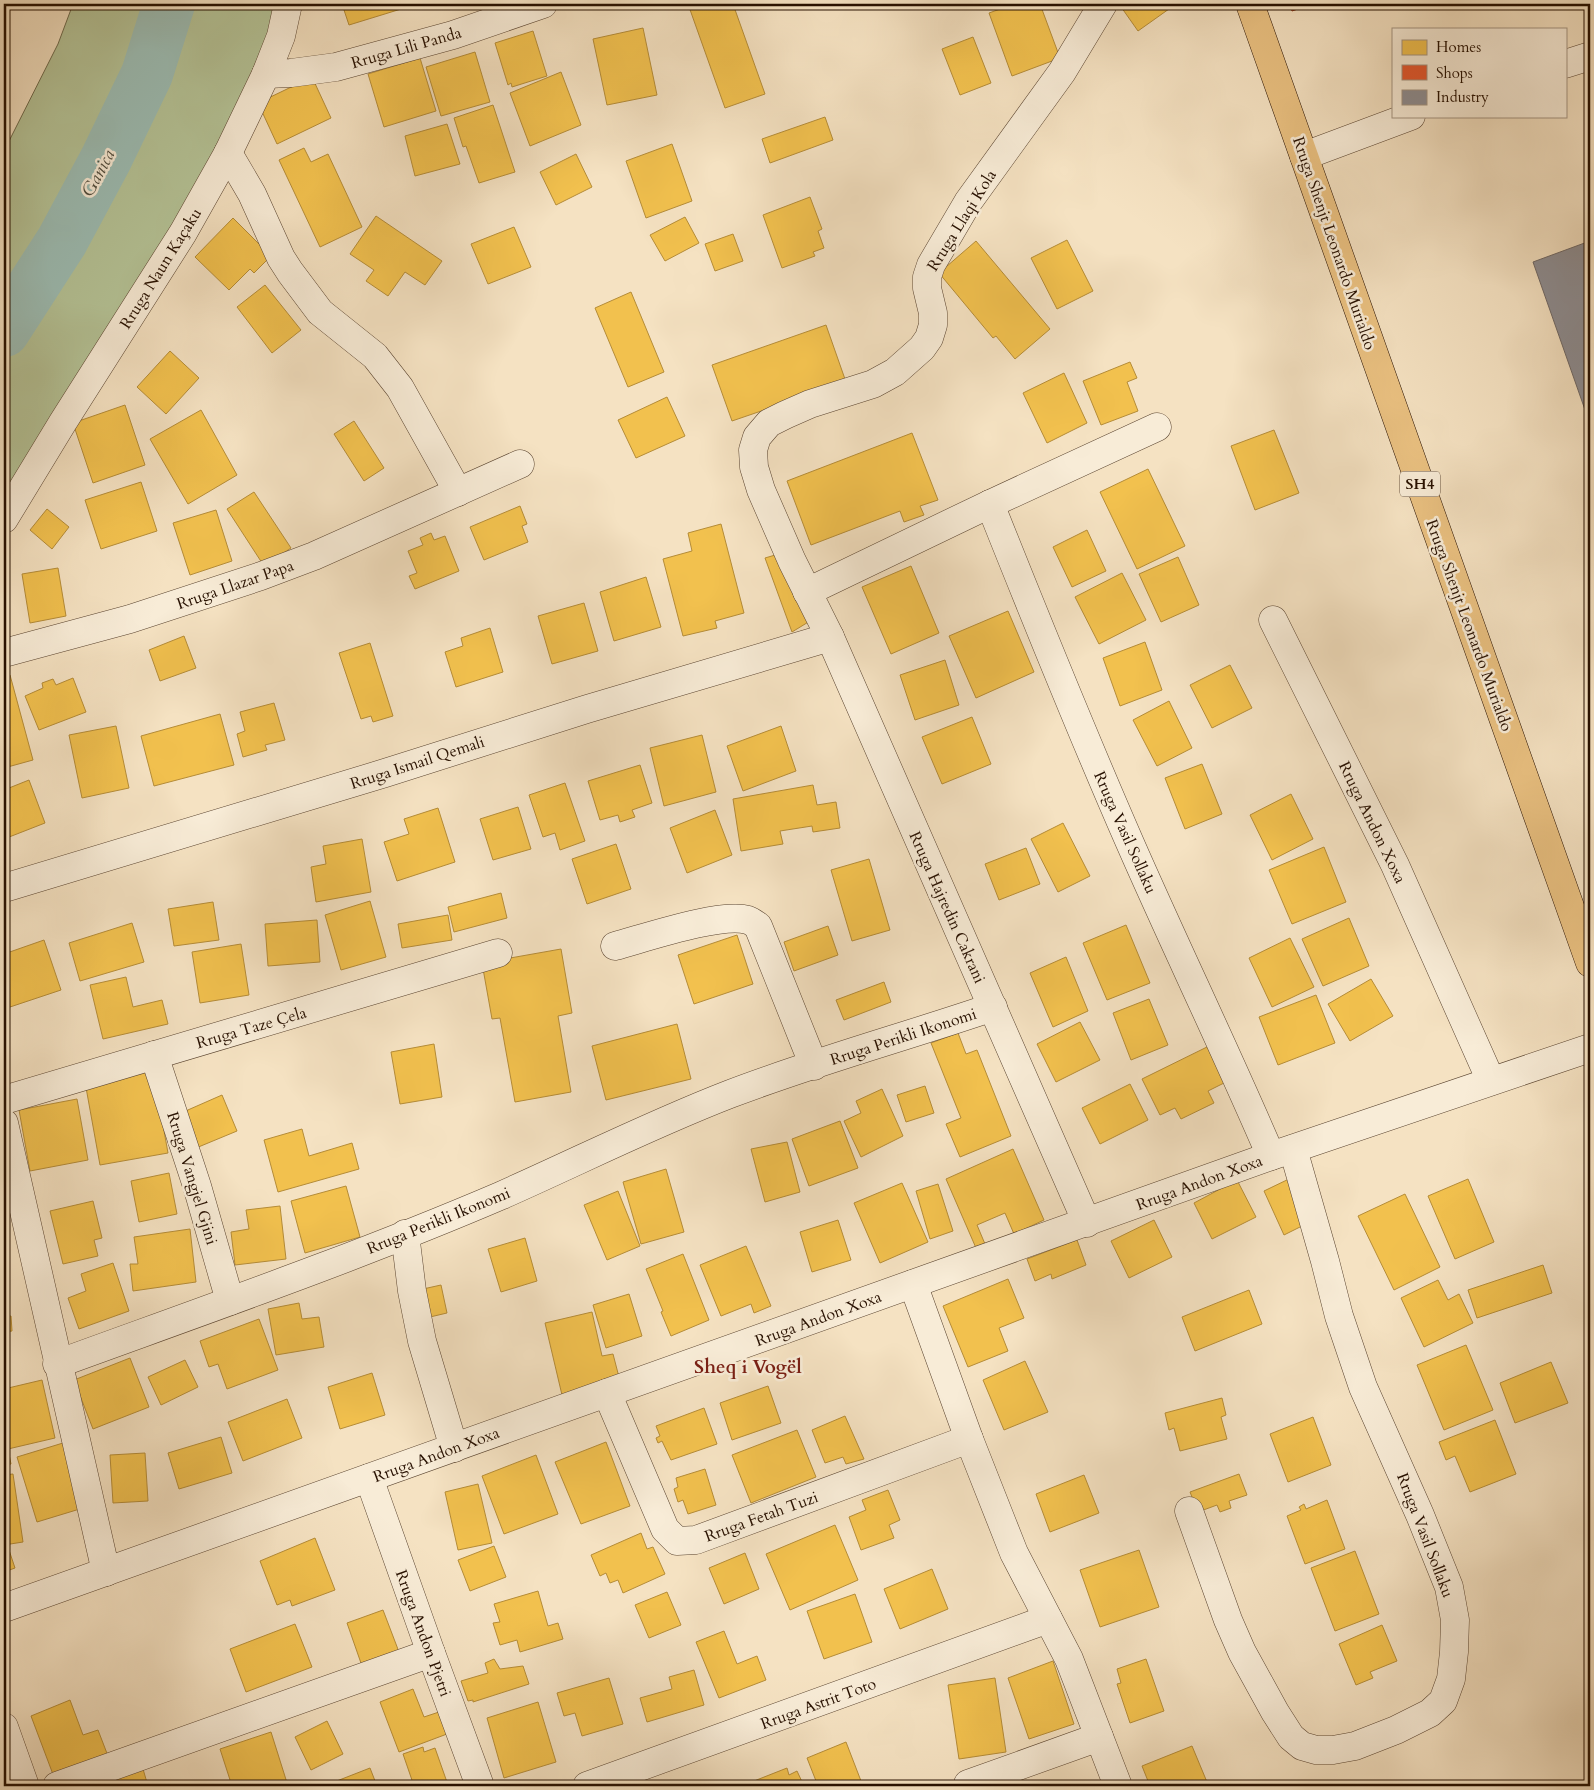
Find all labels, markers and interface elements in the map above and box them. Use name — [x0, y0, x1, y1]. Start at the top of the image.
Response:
street label: Rruga Lili Panda — [349, 22, 464, 74]
legend — [1392, 28, 1566, 118]
text: Homes — [1436, 37, 1481, 57]
text: Shops — [1436, 63, 1473, 83]
text: Industry — [1436, 87, 1489, 107]
street label: Rruga Shenjt Leonardo Murialdo — [1287, 134, 1381, 353]
water label: Ganica — [76, 145, 121, 201]
street label: Rruga Llaqi Kola — [922, 166, 1002, 275]
street label: Rruga Naun Kaçaku — [115, 204, 207, 333]
road number: SH4 — [1400, 472, 1440, 496]
street label: Rruga Shenjt Leonardo Murialdo — [1420, 516, 1518, 735]
street label: Rruga Llazar Papa — [174, 555, 297, 615]
street label: Rruga Ismail Qemali — [347, 731, 488, 795]
street label: Rruga Andon Xoxa — [1333, 758, 1411, 887]
street label: Rruga Vasil Sollaku — [1088, 768, 1162, 897]
street label: Rruga Hajredin Cakrani — [904, 828, 991, 987]
street label: Rruga Taze Çela — [194, 1002, 309, 1054]
street label: Rruga Perikli Ikonomi — [827, 1003, 980, 1071]
street label: Rruga Vangjel Gjini — [161, 1109, 223, 1248]
street label: Rruga Andon Xoxa — [1133, 1150, 1266, 1216]
street label: Rruga Perikli Ikonomi — [363, 1182, 514, 1260]
street label: Rruga Andon Xoxa — [752, 1286, 885, 1352]
district label: Sheq i Vogël — [694, 1354, 802, 1380]
street label: Rruga Andon Xoxa — [370, 1422, 503, 1488]
street label: Rruga Vasil Sollaku — [1391, 1470, 1459, 1601]
street label: Rruga Fetah Tuzi — [701, 1486, 822, 1548]
street label: Rruga Andon Pjetri — [390, 1567, 456, 1700]
street label: Rruga Astrit Toto — [758, 1673, 879, 1735]

